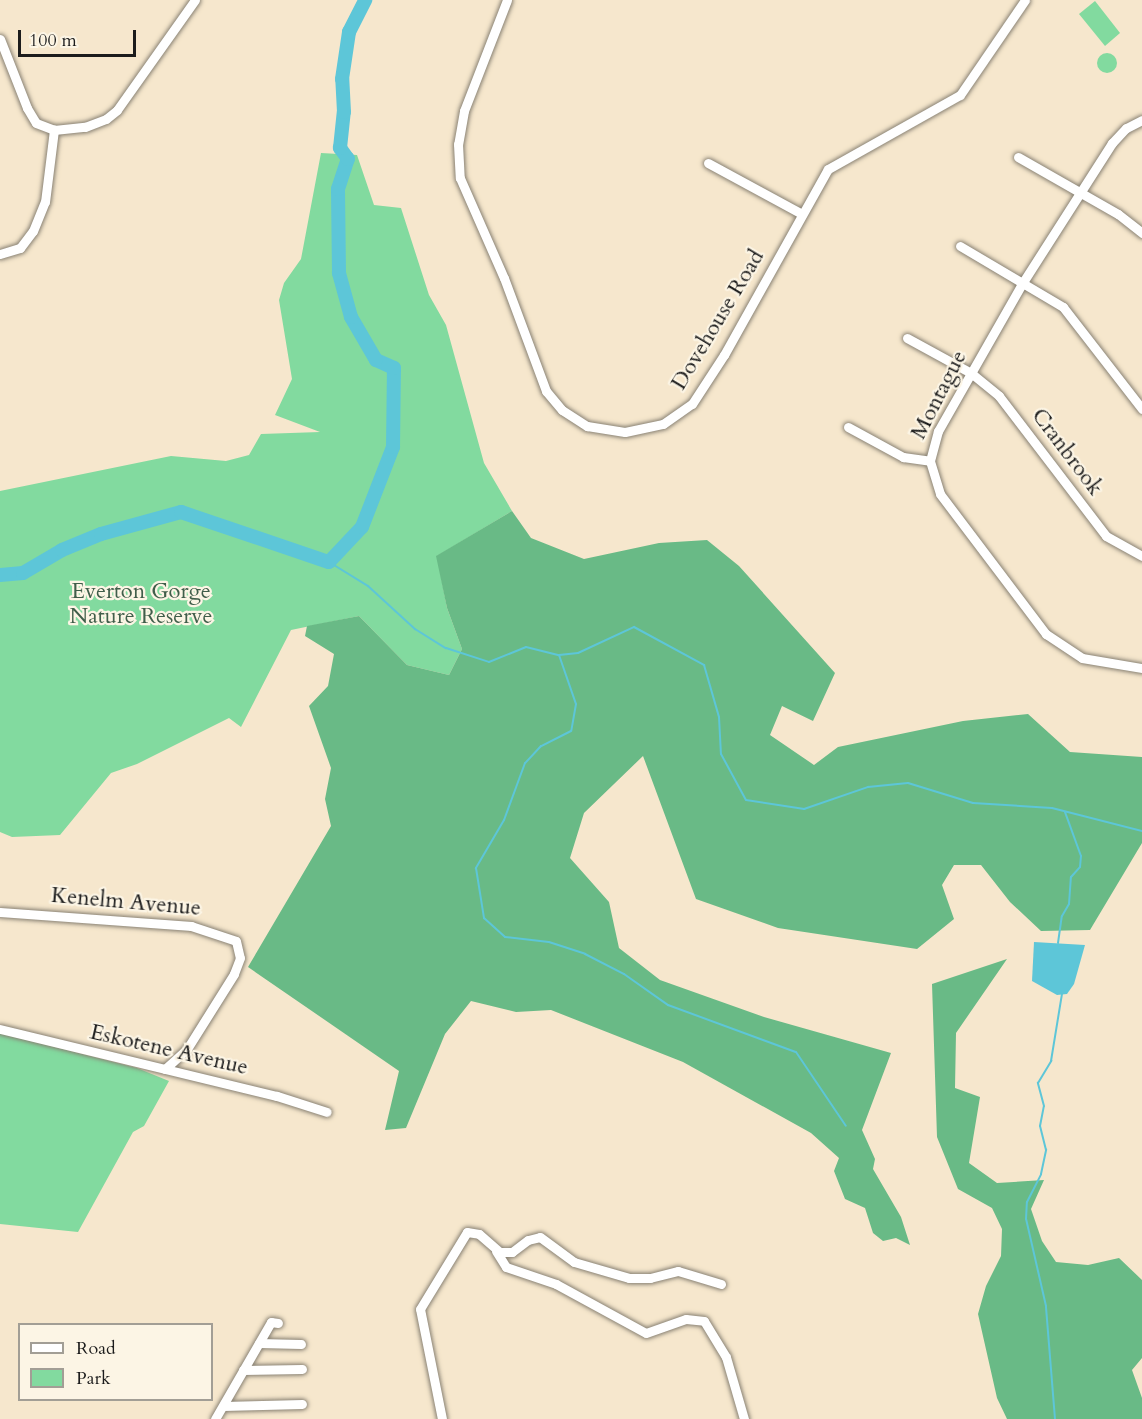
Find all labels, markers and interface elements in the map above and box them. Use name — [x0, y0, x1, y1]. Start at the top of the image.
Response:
scale bar — [21, 18, 140, 56]
text: 100 m — [29, 28, 77, 53]
street label: Dovehouse Road — [666, 245, 770, 395]
street label: Montague — [905, 346, 973, 444]
street label: Cranbrook — [1026, 403, 1108, 501]
park label: Everton Gorge Nature Reserve — [70, 578, 212, 630]
street label: Kenelm Avenue — [50, 882, 202, 922]
street label: Eskotene Avenue — [87, 1019, 251, 1081]
legend — [18, 1323, 213, 1401]
text: Road — [76, 1336, 116, 1361]
text: Park — [76, 1366, 111, 1391]

